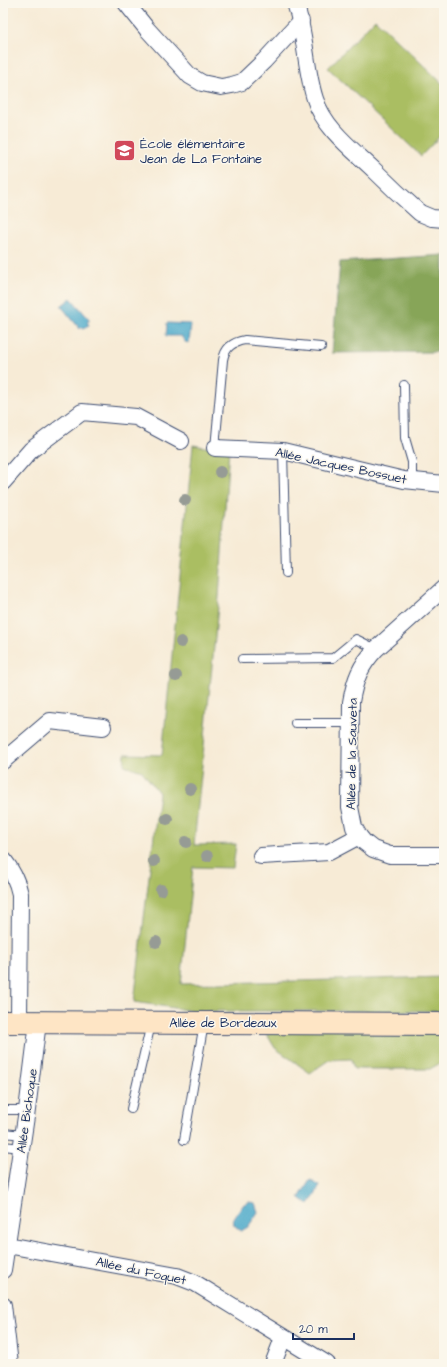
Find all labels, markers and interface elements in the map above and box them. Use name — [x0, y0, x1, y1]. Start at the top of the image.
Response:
place label: École élémentaire Jean de La Fontaine — [140, 135, 262, 168]
school or university icon: École élémentaire Jean de La Fontaine — [111, 138, 137, 164]
street label: Allée Jacques Bossuet — [274, 443, 409, 489]
street label: Allée de la Sauveta — [342, 698, 362, 810]
street label: Allée de Bordeaux — [169, 1014, 278, 1032]
street label: Allée Bichoque — [12, 1068, 42, 1154]
street label: Allée du Foquet — [94, 1253, 189, 1290]
scale bar — [293, 1315, 354, 1341]
text: 20 m — [299, 1321, 328, 1338]

